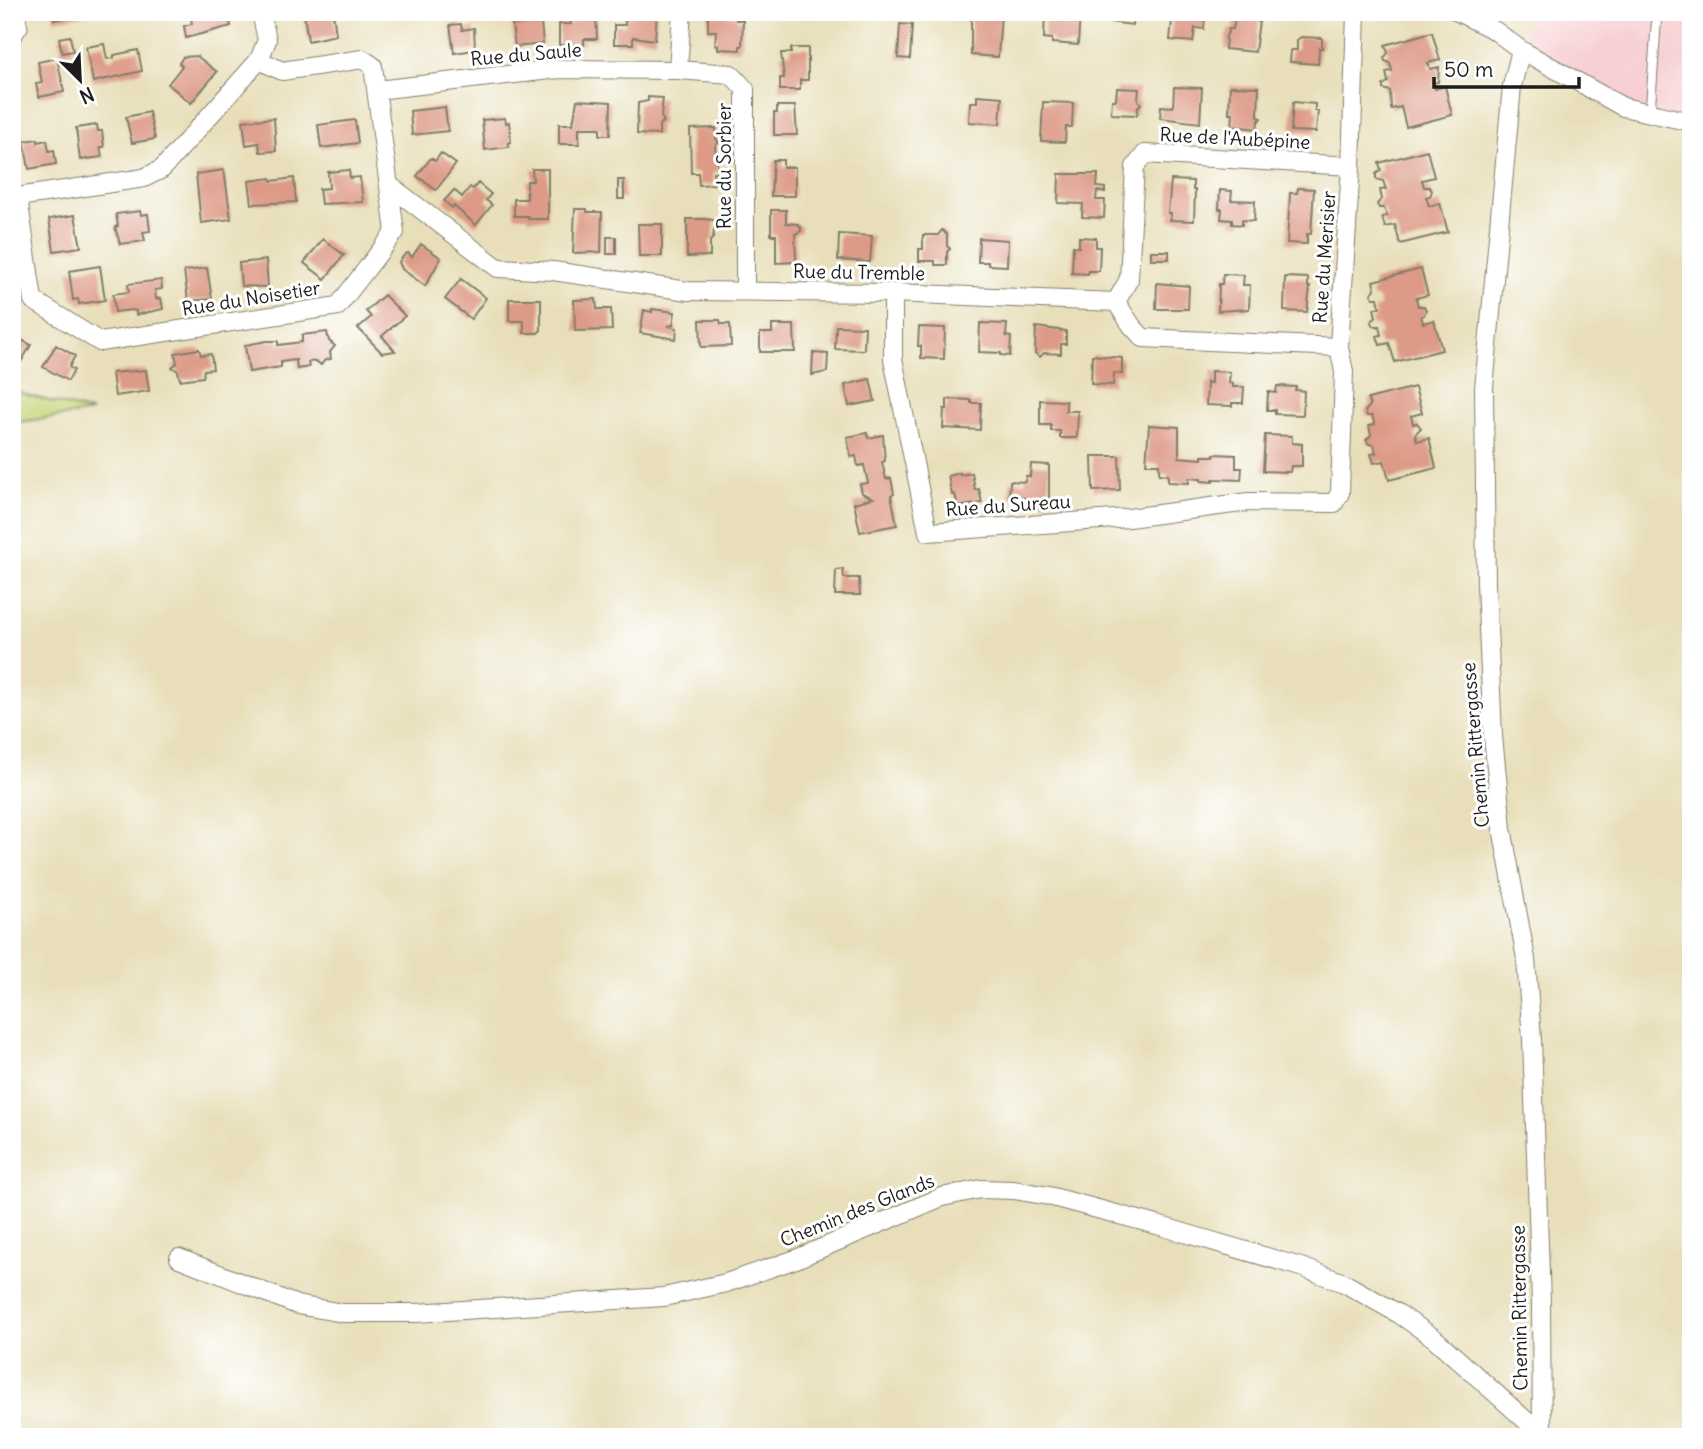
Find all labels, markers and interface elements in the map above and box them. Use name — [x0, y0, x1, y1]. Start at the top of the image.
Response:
street label: Rue du Saule — [469, 37, 583, 71]
north arrow — [46, 46, 116, 116]
scale bar — [1434, 46, 1579, 90]
text: 50 m — [1444, 56, 1493, 83]
text: N — [76, 82, 98, 109]
street label: Rue du Sorbier — [712, 103, 736, 229]
street label: Rue de l'Aubépine — [1159, 122, 1311, 154]
street label: Rue du Merisier — [1307, 190, 1341, 324]
street label: Rue du Tremble — [793, 259, 925, 285]
street label: Rue du Noisetier — [180, 275, 322, 321]
street label: Rue du Sureau — [945, 489, 1071, 521]
street label: Chemin Rittergasse — [1456, 661, 1494, 829]
street label: Chemin des Glands — [776, 1168, 938, 1252]
street label: Chemin Rittergasse — [1506, 1225, 1532, 1391]

